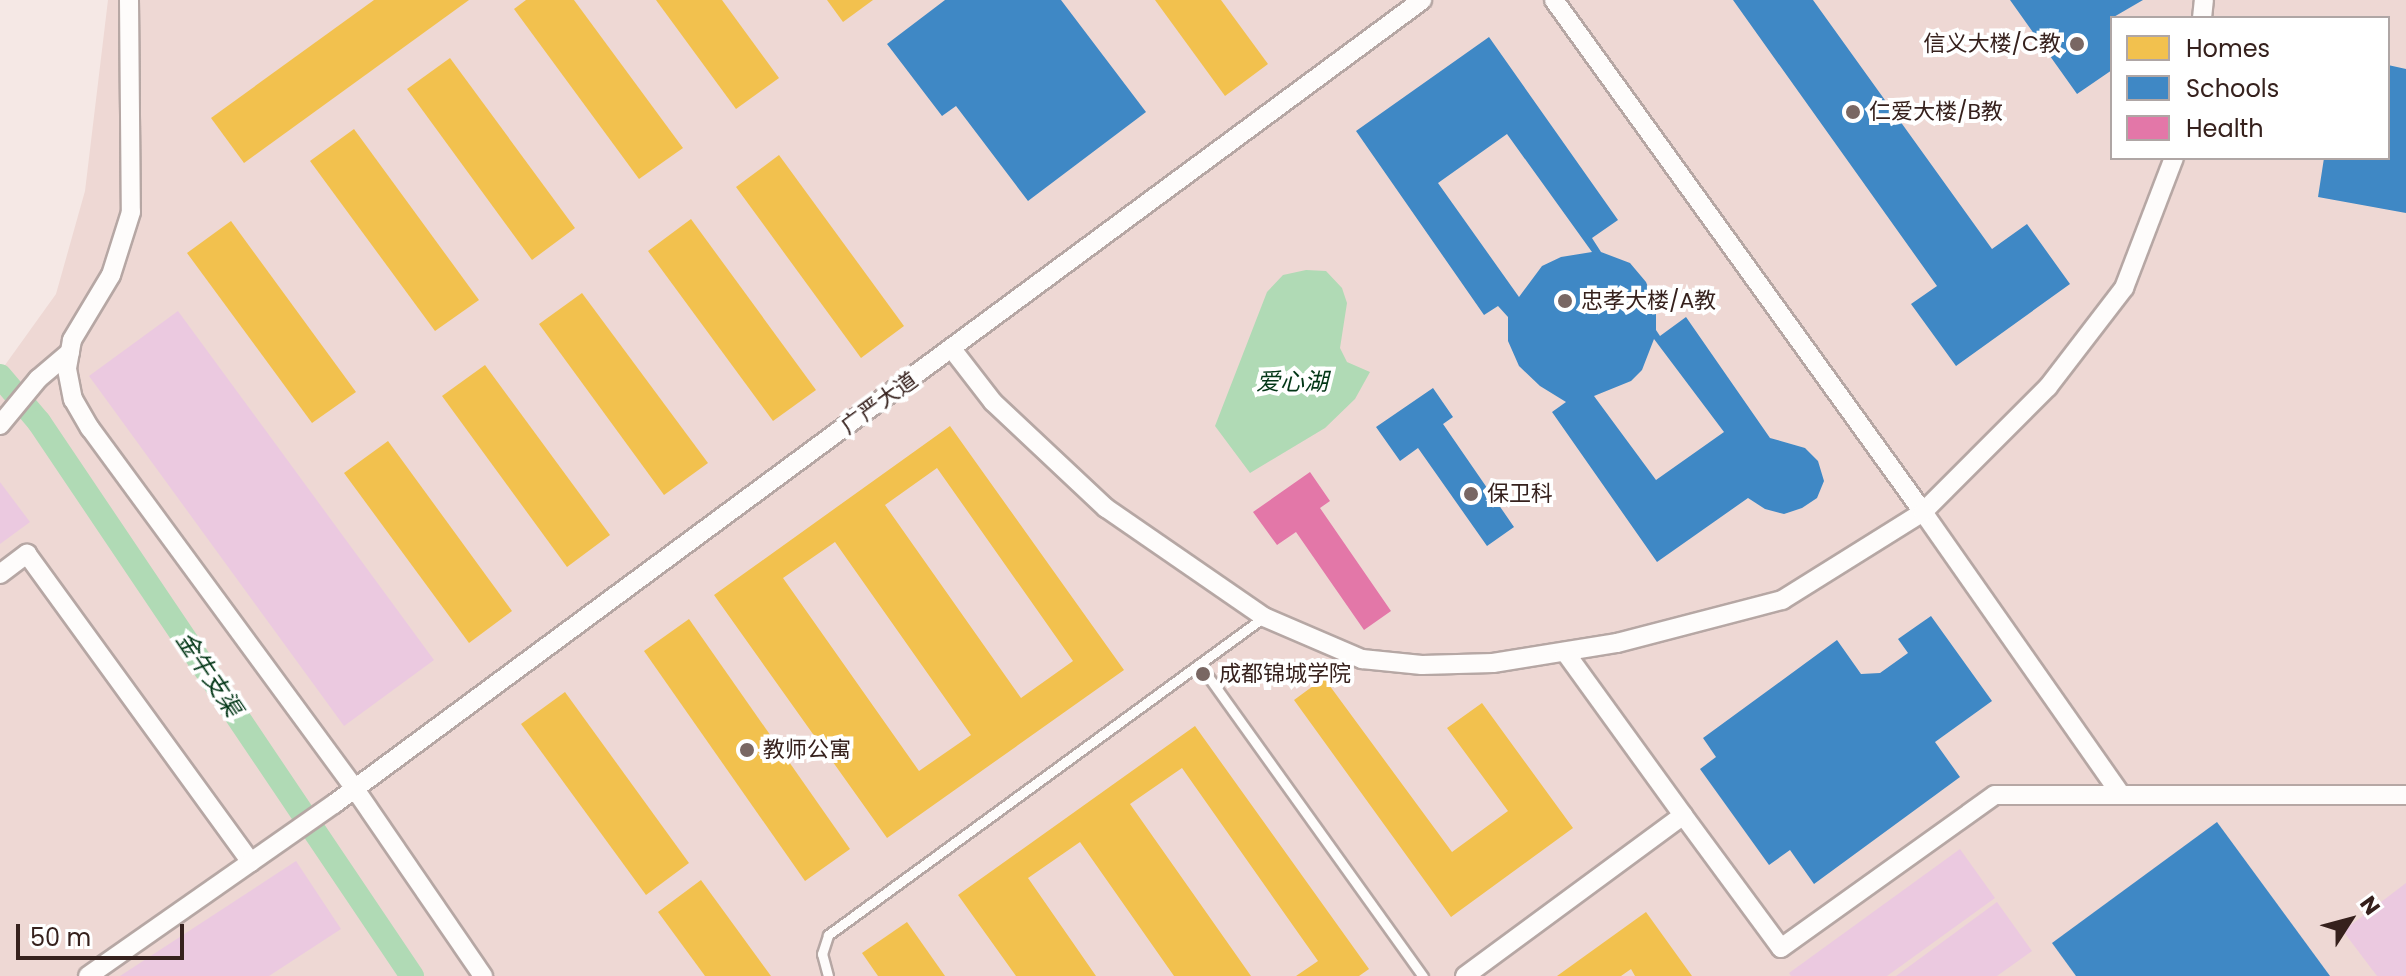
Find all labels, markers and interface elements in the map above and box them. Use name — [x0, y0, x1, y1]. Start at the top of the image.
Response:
legend — [2110, 16, 2390, 160]
place label: 信义大楼/C教 — [1924, 31, 2061, 57]
text: Homes — [2186, 32, 2270, 65]
marker: 信义大楼/C教 — [2068, 35, 2086, 53]
text: Schools — [2186, 72, 2279, 105]
place label: 仁爱大楼/B教 — [1869, 99, 2003, 125]
marker: 仁爱大楼/B教 — [1844, 103, 1862, 121]
text: Health — [2186, 112, 2264, 145]
place label: 忠孝大楼/A教 — [1581, 288, 1716, 314]
marker: 忠孝大楼/A教 — [1556, 292, 1574, 310]
street label: 广严大道 — [836, 366, 922, 440]
water label: 爱心湖 — [1256, 368, 1328, 396]
place label: 保卫科 — [1487, 481, 1553, 507]
marker: 保卫科 — [1462, 485, 1480, 503]
water label: 金牛支渠 — [170, 626, 248, 722]
place label: 成都锦城学院 — [1219, 661, 1351, 687]
marker: 成都锦城学院 — [1194, 665, 1212, 683]
place label: 教师公寓 — [763, 737, 851, 763]
marker: 教师公寓 — [738, 741, 756, 759]
north arrow — [2310, 880, 2390, 960]
text: N — [2352, 890, 2387, 921]
scale bar — [20, 908, 188, 958]
text: 50 m — [30, 921, 91, 954]

